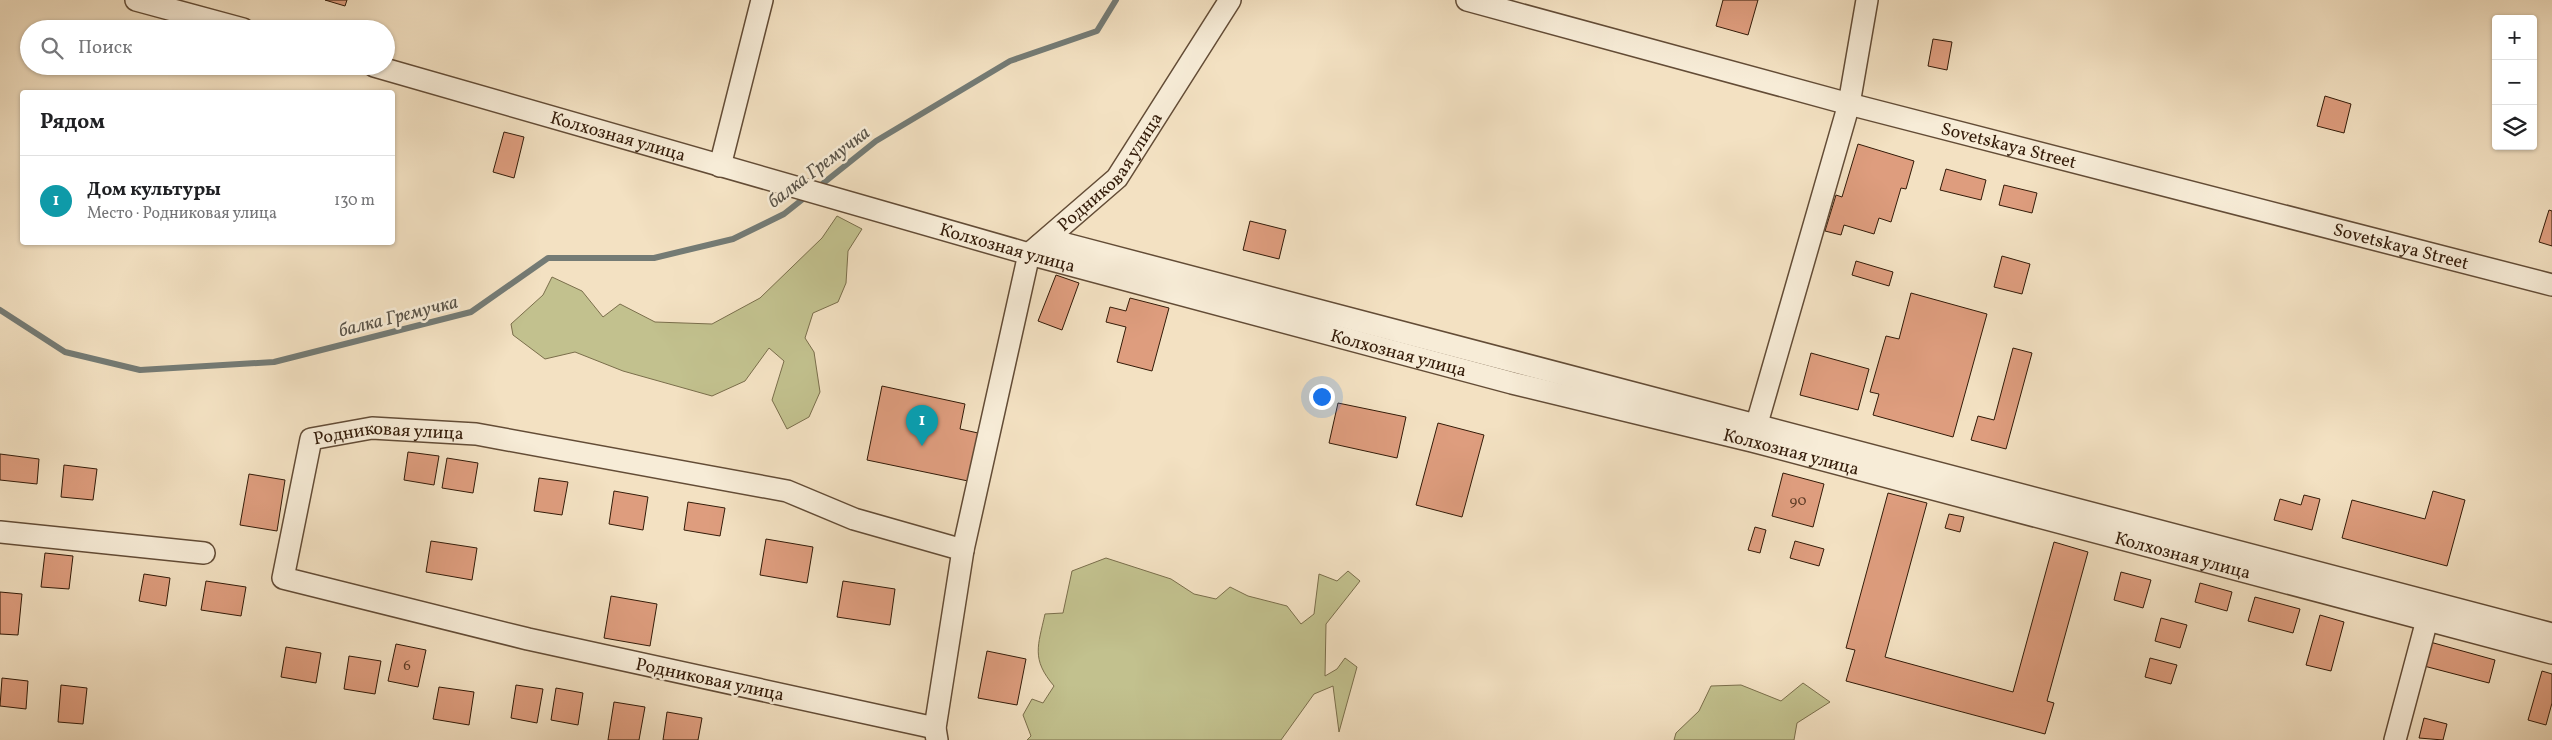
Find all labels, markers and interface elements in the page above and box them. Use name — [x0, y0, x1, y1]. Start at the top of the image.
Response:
map controls — [2492, 15, 2537, 150]
button: + — [2492, 15, 2537, 60]
search box — [20, 20, 395, 75]
icon: search — [38, 34, 66, 62]
text: Поиск — [78, 35, 132, 61]
button: − — [2492, 60, 2537, 105]
button: layers — [2492, 105, 2537, 150]
street label: Колхозная улица — [547, 106, 688, 169]
text: Рядом — [40, 108, 105, 137]
street label: Родниковая улица — [1053, 108, 1169, 238]
street label: Sovetskaya Street — [1938, 117, 2079, 176]
water label: балка Гремучка — [763, 120, 876, 215]
text: Дом культуры — [87, 177, 221, 203]
text: 1 — [53, 190, 59, 212]
text: 130 m — [334, 190, 375, 212]
text: Место · Родниковая улица — [87, 203, 277, 225]
street label: Колхозная улица — [936, 218, 1078, 280]
street label: Sovetskaya Street — [2330, 218, 2471, 277]
water label: балка Гремучка — [336, 290, 461, 344]
street label: Колхозная улица — [1327, 324, 1469, 384]
your location — [1309, 384, 1335, 410]
pin: 1 — [906, 405, 938, 446]
street label: Родниковая улица — [311, 417, 464, 452]
street label: Колхозная улица — [1720, 423, 1862, 483]
house number: 90 — [1789, 491, 1807, 512]
street label: Колхозная улица — [2112, 527, 2253, 587]
street label: Родниковая улица — [633, 653, 786, 708]
house number: 6 — [403, 656, 411, 677]

